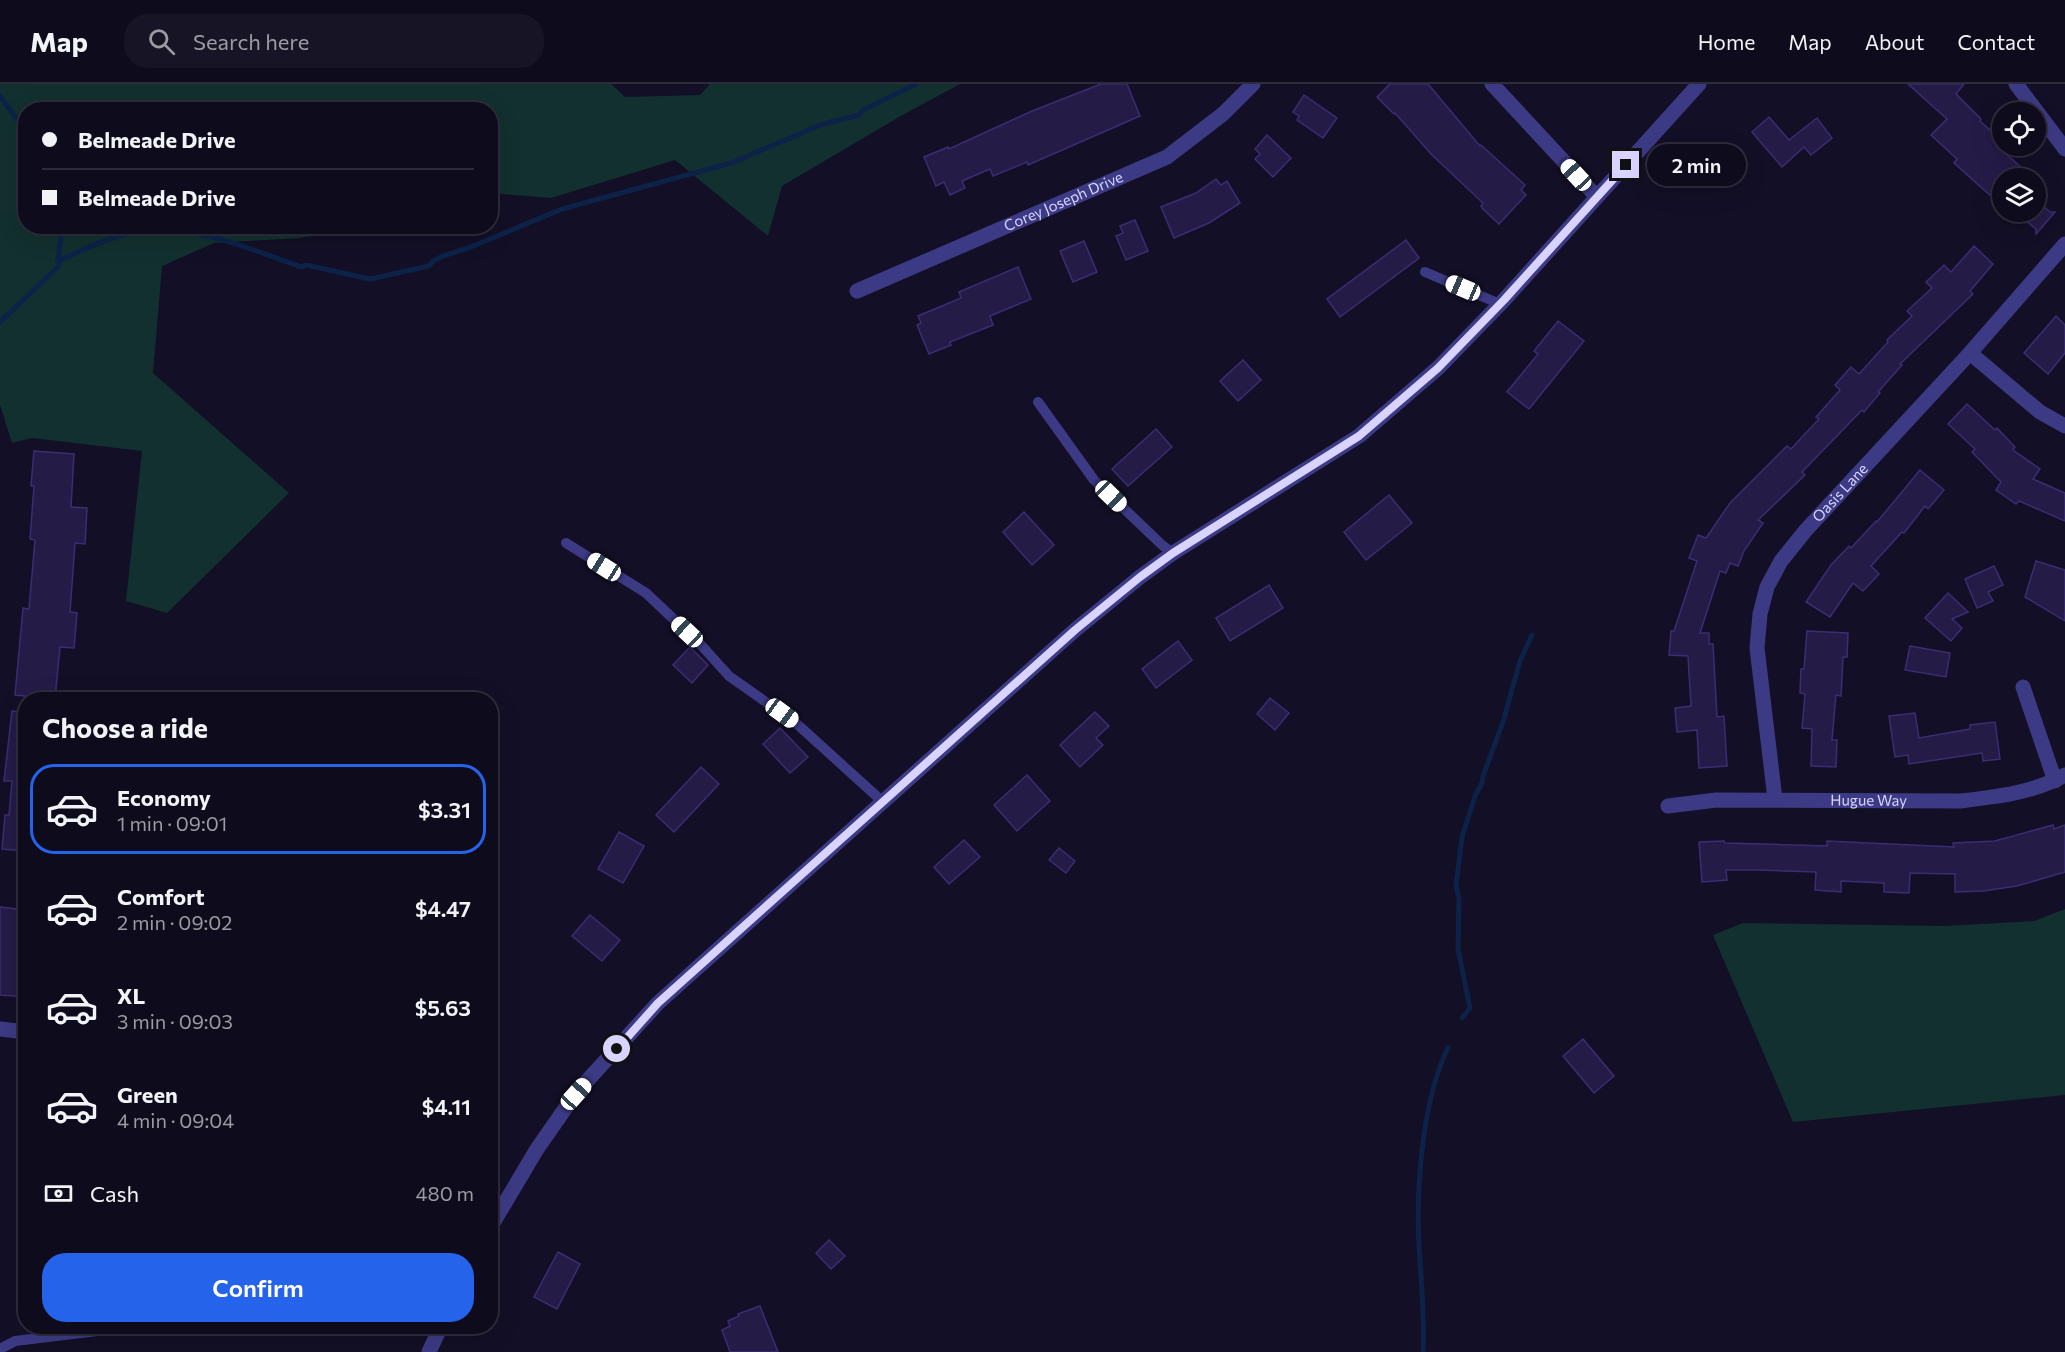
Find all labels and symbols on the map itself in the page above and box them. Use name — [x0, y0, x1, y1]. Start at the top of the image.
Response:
callout: 2 min — [1647, 144, 1746, 186]
route end — [1612, 151, 1639, 178]
car — [1557, 156, 1595, 194]
street label: Corey Joseph Drive — [1001, 167, 1125, 234]
car — [1443, 273, 1483, 303]
street label: Oasis Lane — [1808, 459, 1871, 525]
car — [1092, 477, 1130, 515]
car — [584, 550, 624, 584]
car — [668, 613, 706, 651]
car — [762, 695, 802, 731]
street label: Hugue Way — [1830, 790, 1907, 809]
route start — [603, 1035, 630, 1062]
car — [557, 1075, 595, 1113]

